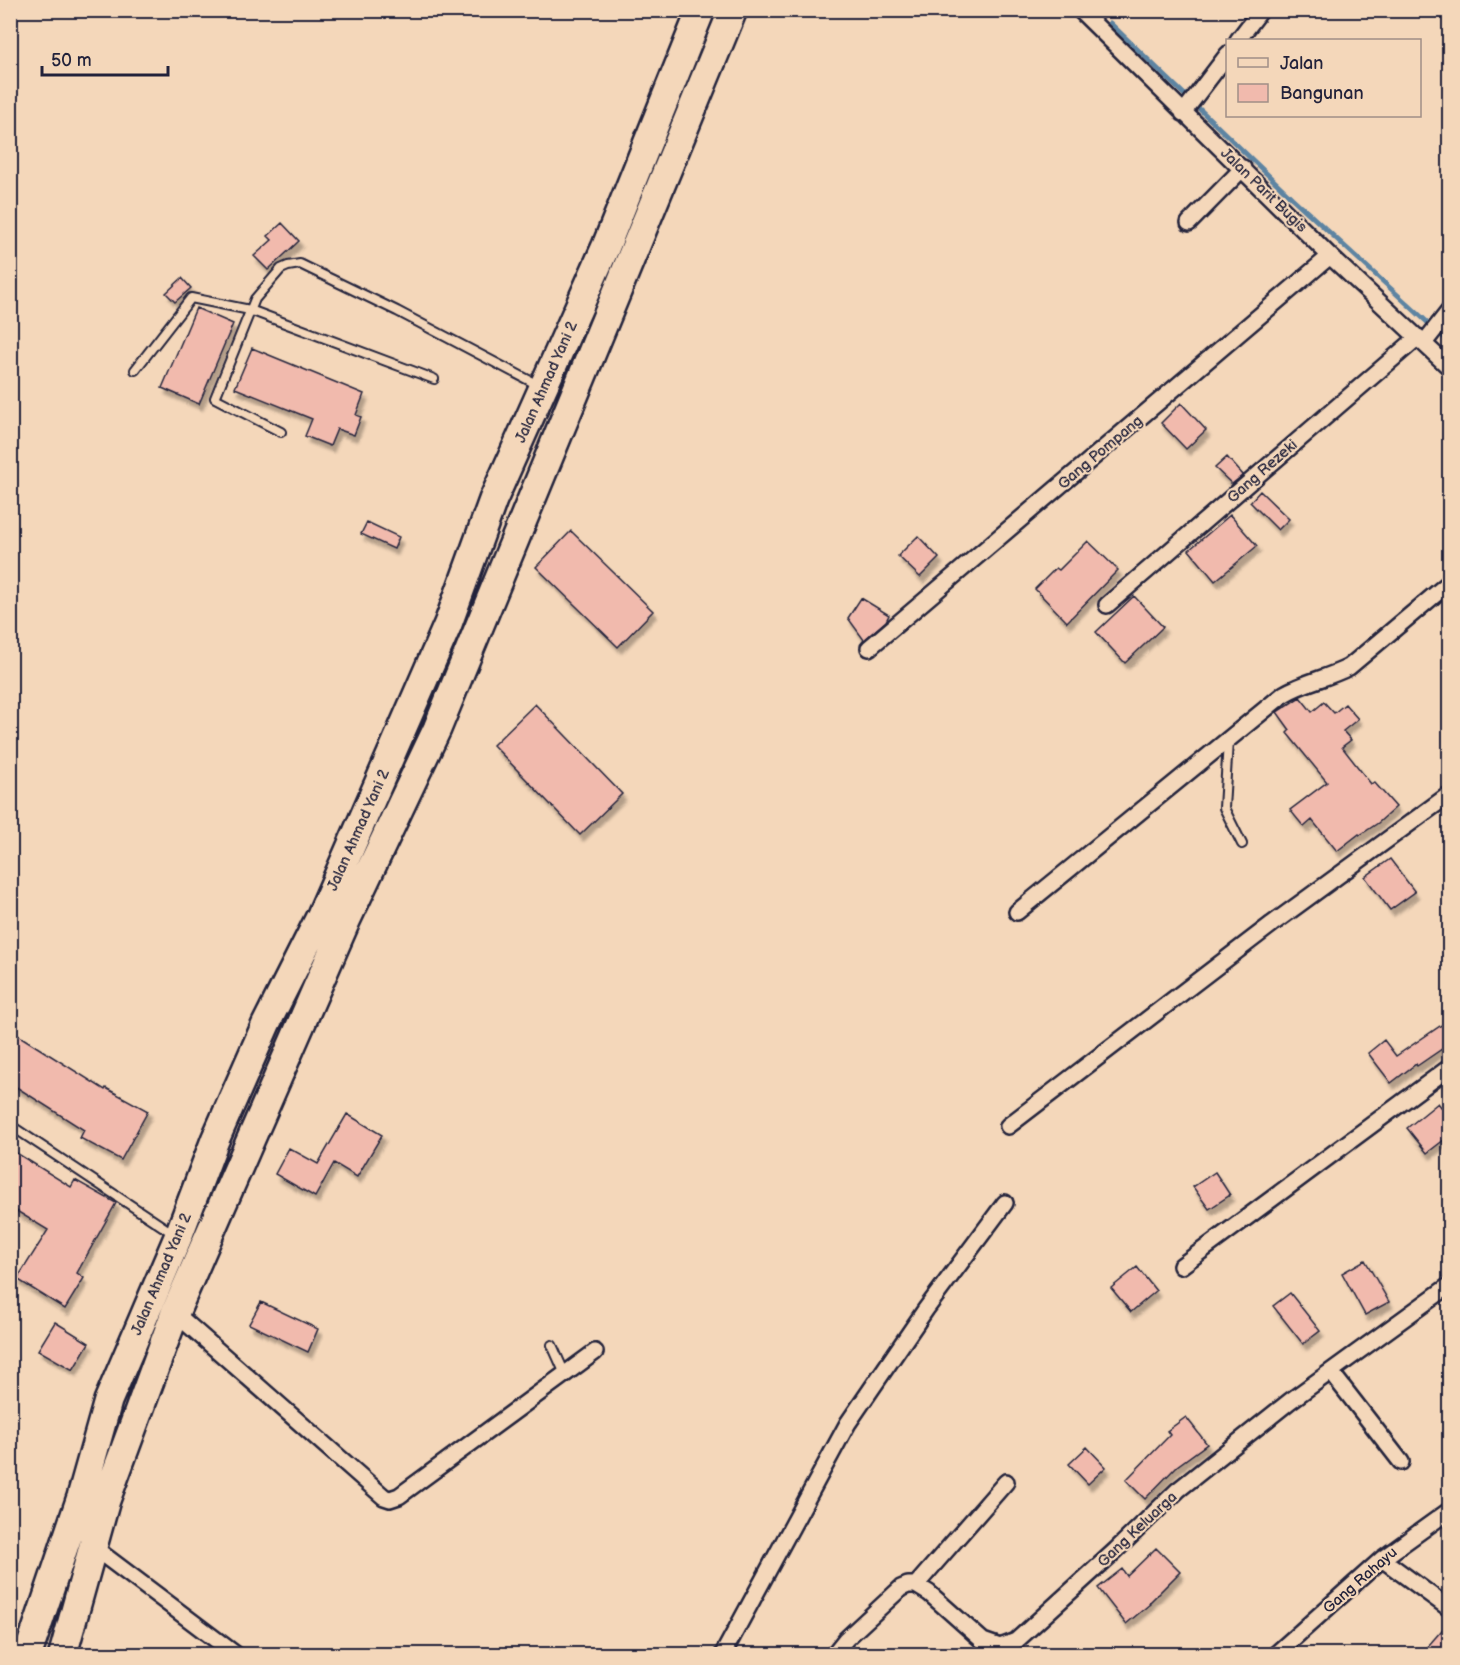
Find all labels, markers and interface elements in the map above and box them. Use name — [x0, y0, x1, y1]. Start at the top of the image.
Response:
scale bar — [42, 39, 168, 77]
legend — [1226, 39, 1421, 117]
text: 50 m — [51, 50, 92, 71]
text: Jalan — [1280, 53, 1323, 74]
text: Bangunan — [1280, 83, 1364, 104]
street label: Jalan Parit Bugis — [1216, 144, 1311, 237]
street label: Jalan Ahmad Yani 2 — [511, 318, 582, 446]
street label: Gang Pompang — [1054, 411, 1147, 493]
street label: Gang Rezeki — [1223, 436, 1301, 507]
street label: Jalan Ahmad Yani 2 — [323, 766, 394, 894]
street label: Jalan Ahmad Yani 2 — [127, 1210, 196, 1338]
street label: Gang Keluarga — [1094, 1488, 1181, 1571]
street label: Gang Rahayu — [1319, 1543, 1401, 1618]

